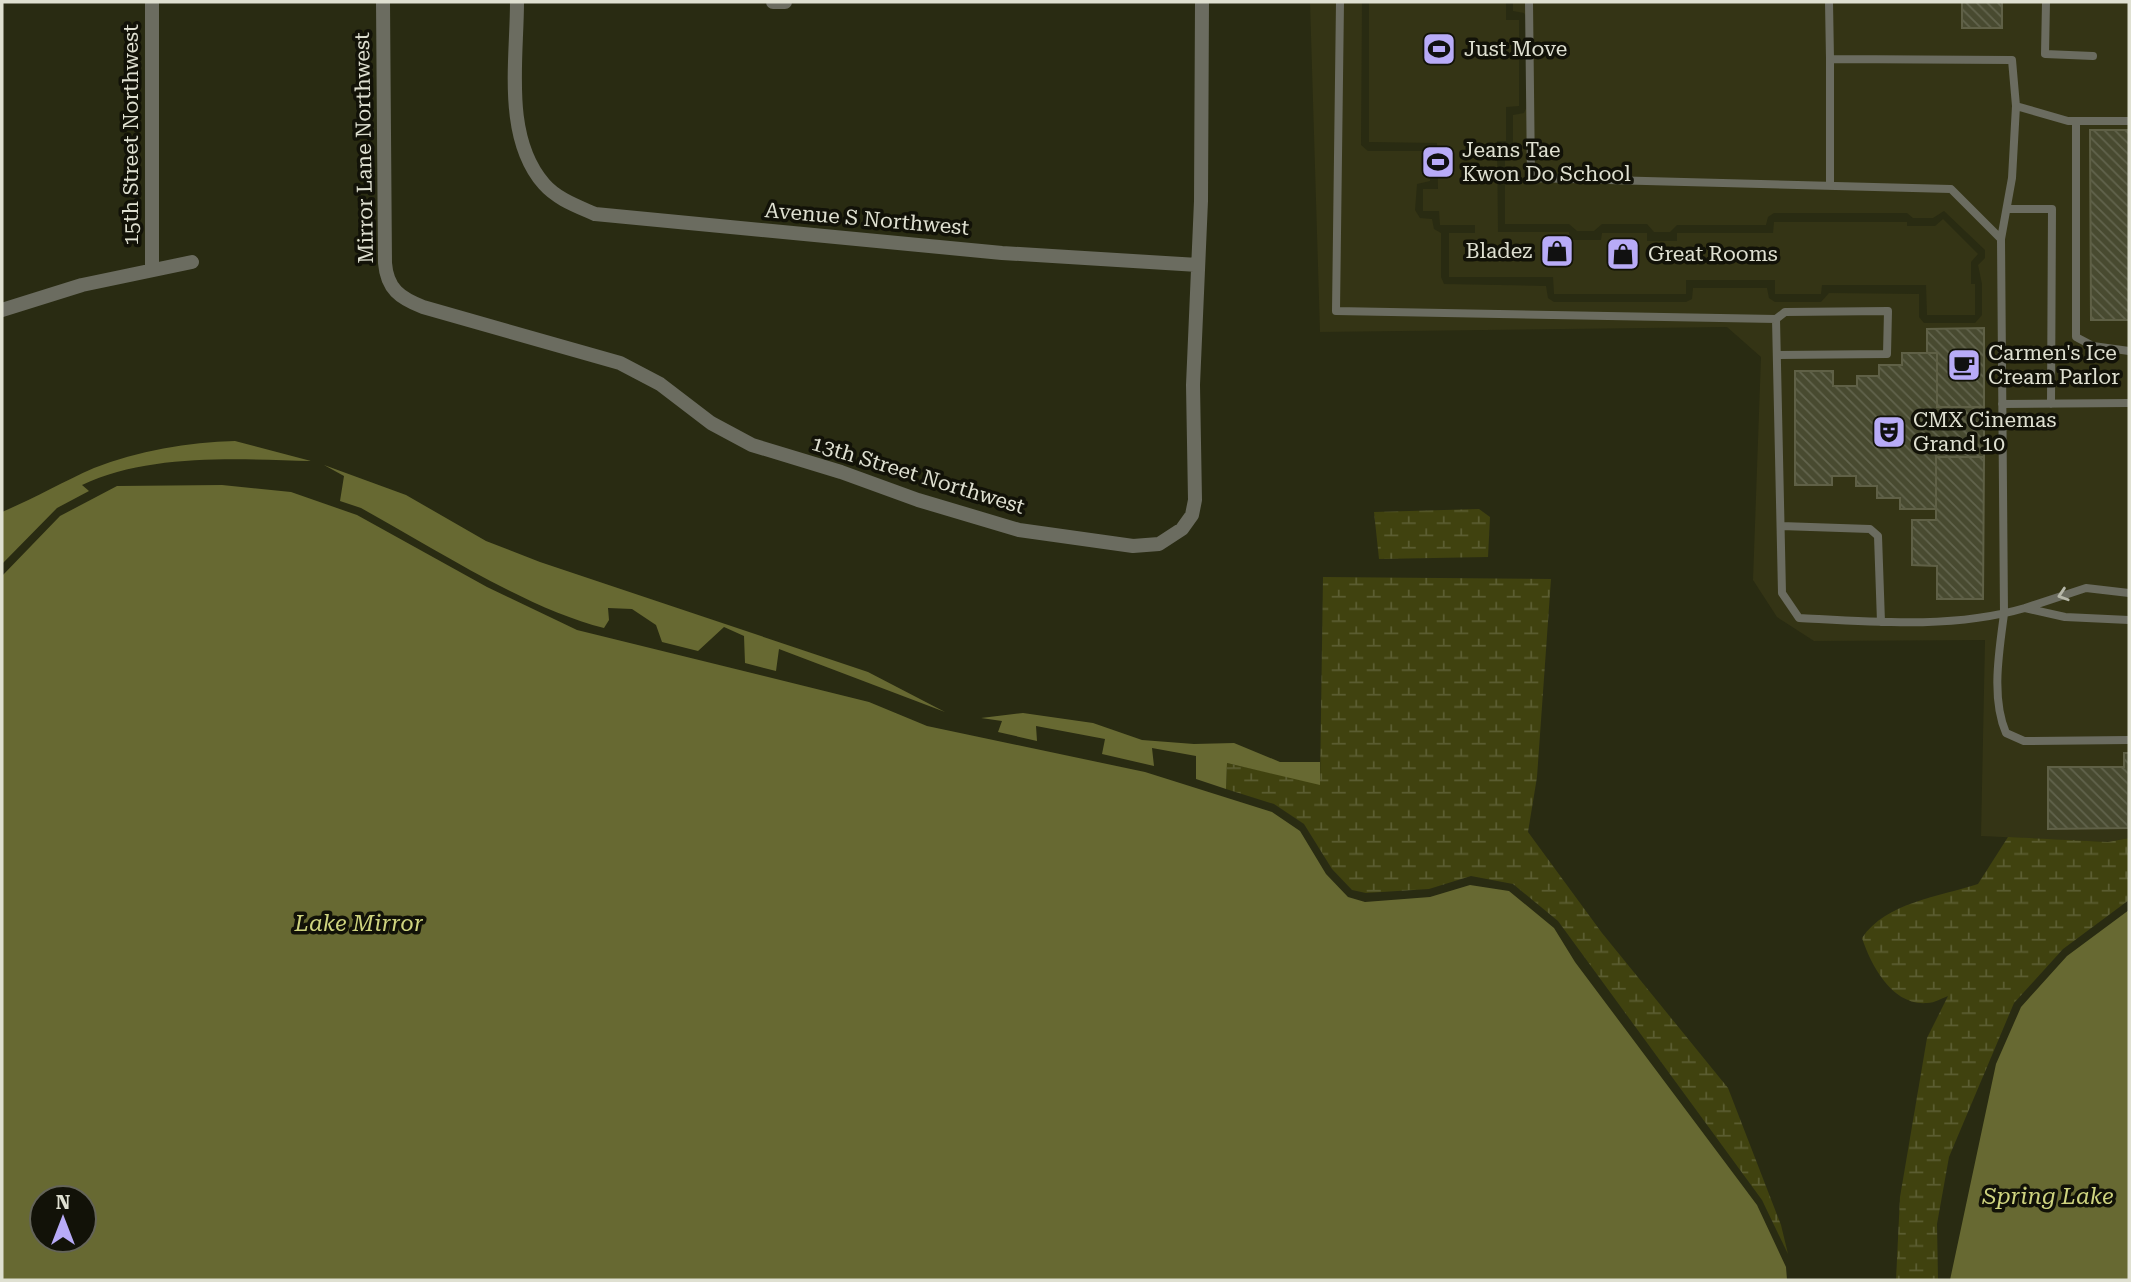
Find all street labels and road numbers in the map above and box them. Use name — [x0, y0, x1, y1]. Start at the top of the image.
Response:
street label: 15th Street Northwest — [119, 24, 143, 246]
street label: Mirror Lane Northwest — [350, 32, 378, 264]
street label: Avenue S Northwest — [764, 198, 970, 240]
street label: 13th Street Northwest — [808, 431, 1028, 519]

